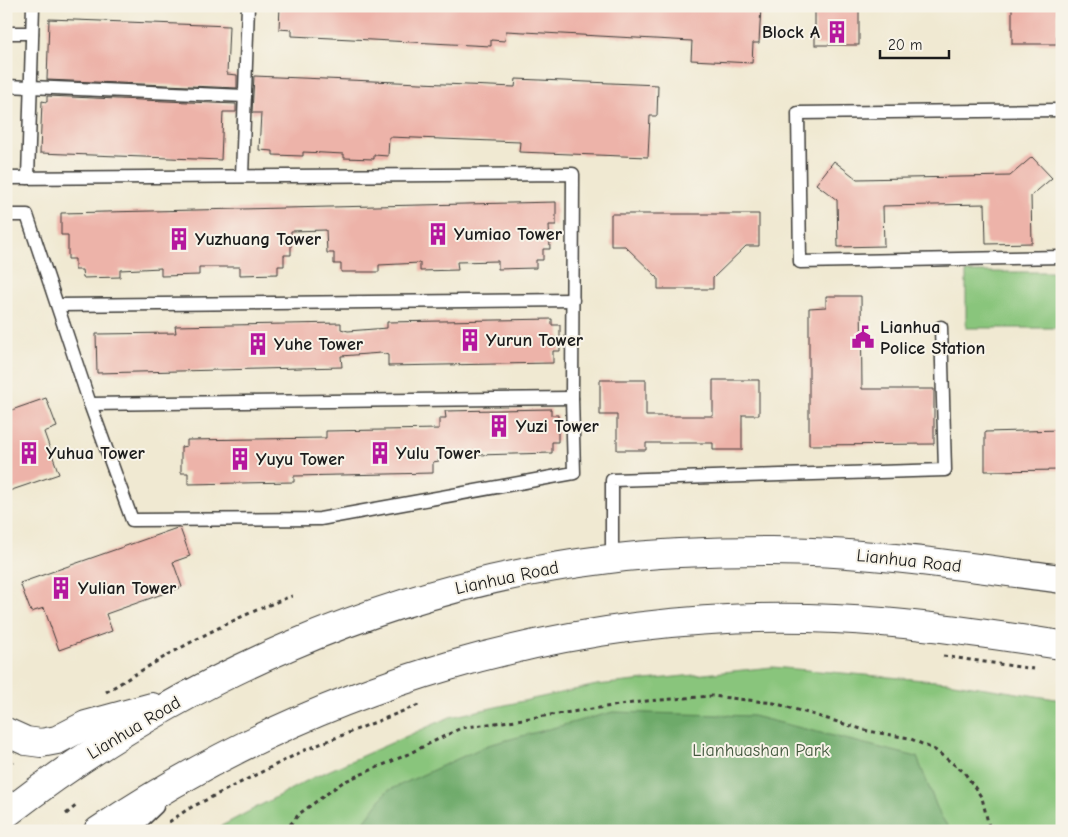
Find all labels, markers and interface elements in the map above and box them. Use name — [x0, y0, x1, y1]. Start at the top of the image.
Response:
building icon: Block A — [824, 19, 850, 45]
place label: Block A — [762, 22, 820, 43]
scale bar — [880, 28, 949, 60]
text: 20 m — [888, 36, 922, 54]
building icon: Yumiao Tower — [425, 221, 451, 247]
place label: Yumiao Tower — [454, 224, 563, 245]
building icon: Yuzhuang Tower — [166, 226, 192, 252]
place label: Yuzhuang Tower — [195, 229, 322, 250]
place label: Lianhua Police Station — [880, 317, 985, 359]
public building icon: Lianhua Police Station — [850, 324, 876, 350]
building icon: Yurun Tower — [457, 327, 483, 353]
place label: Yurun Tower — [486, 330, 584, 351]
building icon: Yuhe Tower — [245, 331, 271, 357]
place label: Yuhe Tower — [274, 334, 364, 355]
building icon: Yuzi Tower — [486, 413, 512, 439]
place label: Yuzi Tower — [516, 416, 600, 437]
building icon: Yuhua Tower — [16, 440, 42, 466]
building icon: Yulu Tower — [367, 440, 393, 466]
place label: Yuhua Tower — [46, 443, 145, 464]
place label: Yulu Tower — [396, 443, 481, 464]
building icon: Yuyu Tower — [227, 446, 253, 472]
place label: Yuyu Tower — [256, 449, 345, 470]
street label: Lianhua Road — [856, 545, 962, 577]
street label: Lianhua Road — [453, 557, 561, 599]
building icon: Yulian Tower — [48, 575, 74, 601]
place label: Yulian Tower — [78, 578, 177, 599]
street label: Lianhua Road — [83, 692, 185, 764]
park label: Lianhuashan Park — [692, 740, 830, 761]

